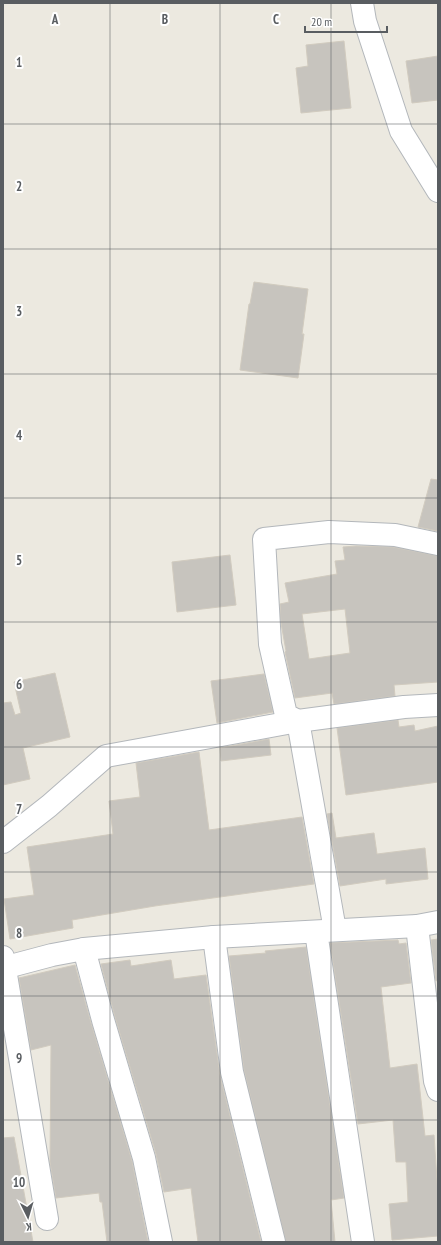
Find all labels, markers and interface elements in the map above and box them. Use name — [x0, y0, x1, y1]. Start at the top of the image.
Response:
scale bar — [305, 8, 387, 34]
text: A — [51, 11, 59, 28]
text: B — [162, 11, 168, 28]
text: C — [273, 11, 279, 28]
text: 20 m — [311, 14, 332, 29]
text: 1 — [16, 54, 22, 71]
text: 2 — [16, 178, 22, 195]
text: 3 — [16, 303, 22, 320]
text: 4 — [16, 427, 23, 444]
text: 5 — [16, 552, 22, 569]
text: 6 — [16, 676, 22, 693]
text: 7 — [16, 801, 22, 818]
text: 8 — [16, 925, 22, 942]
text: 9 — [16, 1050, 22, 1067]
text: 10 — [13, 1174, 25, 1191]
north arrow — [8, 1197, 48, 1237]
text: K — [25, 1220, 32, 1234]

